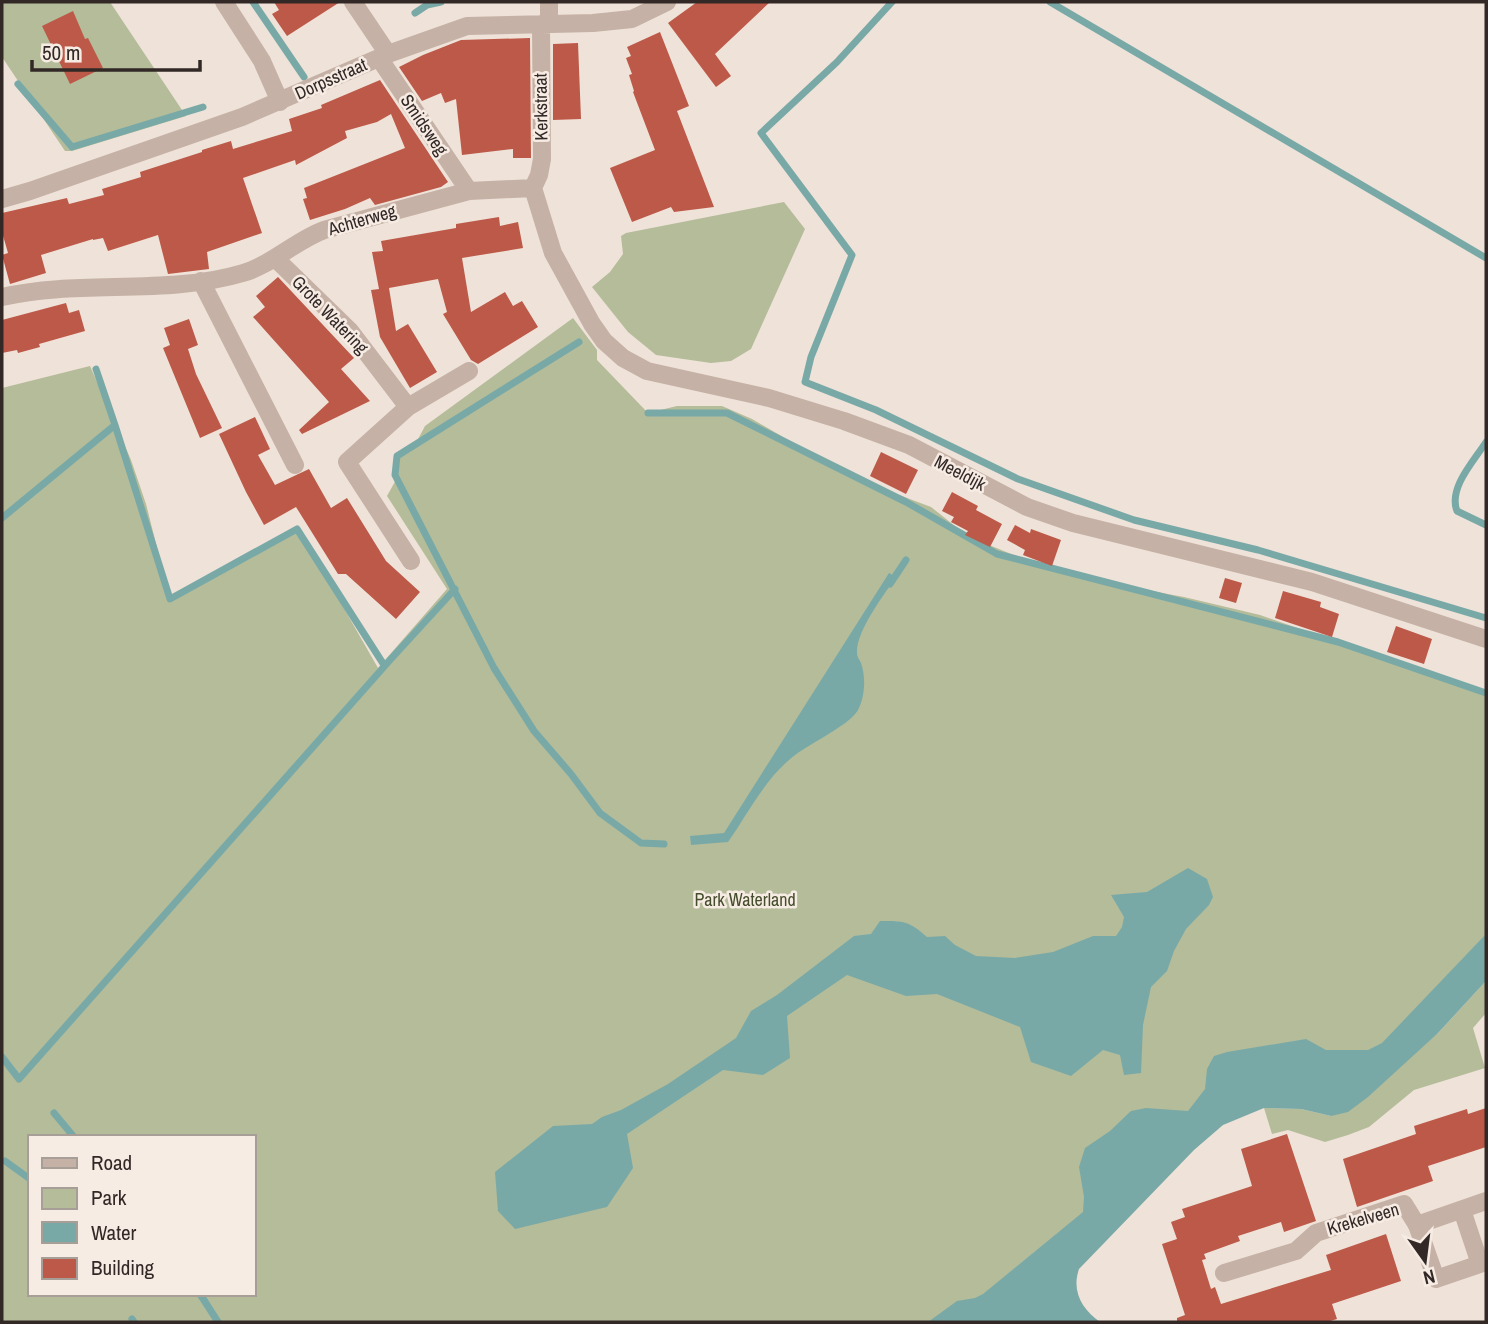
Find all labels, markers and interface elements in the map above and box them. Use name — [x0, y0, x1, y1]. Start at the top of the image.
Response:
scale bar — [32, 28, 200, 72]
text: 50 m — [42, 38, 80, 67]
street label: Dorpsstraat — [291, 52, 371, 105]
street label: Kerkstraat — [527, 73, 554, 141]
street label: Smidsweg — [395, 89, 454, 161]
street label: Achterweg — [324, 198, 400, 241]
street label: Grote Watering — [287, 270, 375, 360]
street label: Meeldijk — [930, 449, 991, 497]
park label: Park Waterland — [694, 887, 796, 912]
legend — [28, 1135, 256, 1296]
text: Road — [91, 1148, 132, 1177]
text: Park — [91, 1183, 127, 1212]
street label: Krekelveen — [1324, 1196, 1402, 1241]
text: Water — [91, 1218, 137, 1247]
north arrow — [1390, 1226, 1460, 1296]
text: Building — [91, 1253, 155, 1282]
text: N — [1421, 1264, 1438, 1291]

